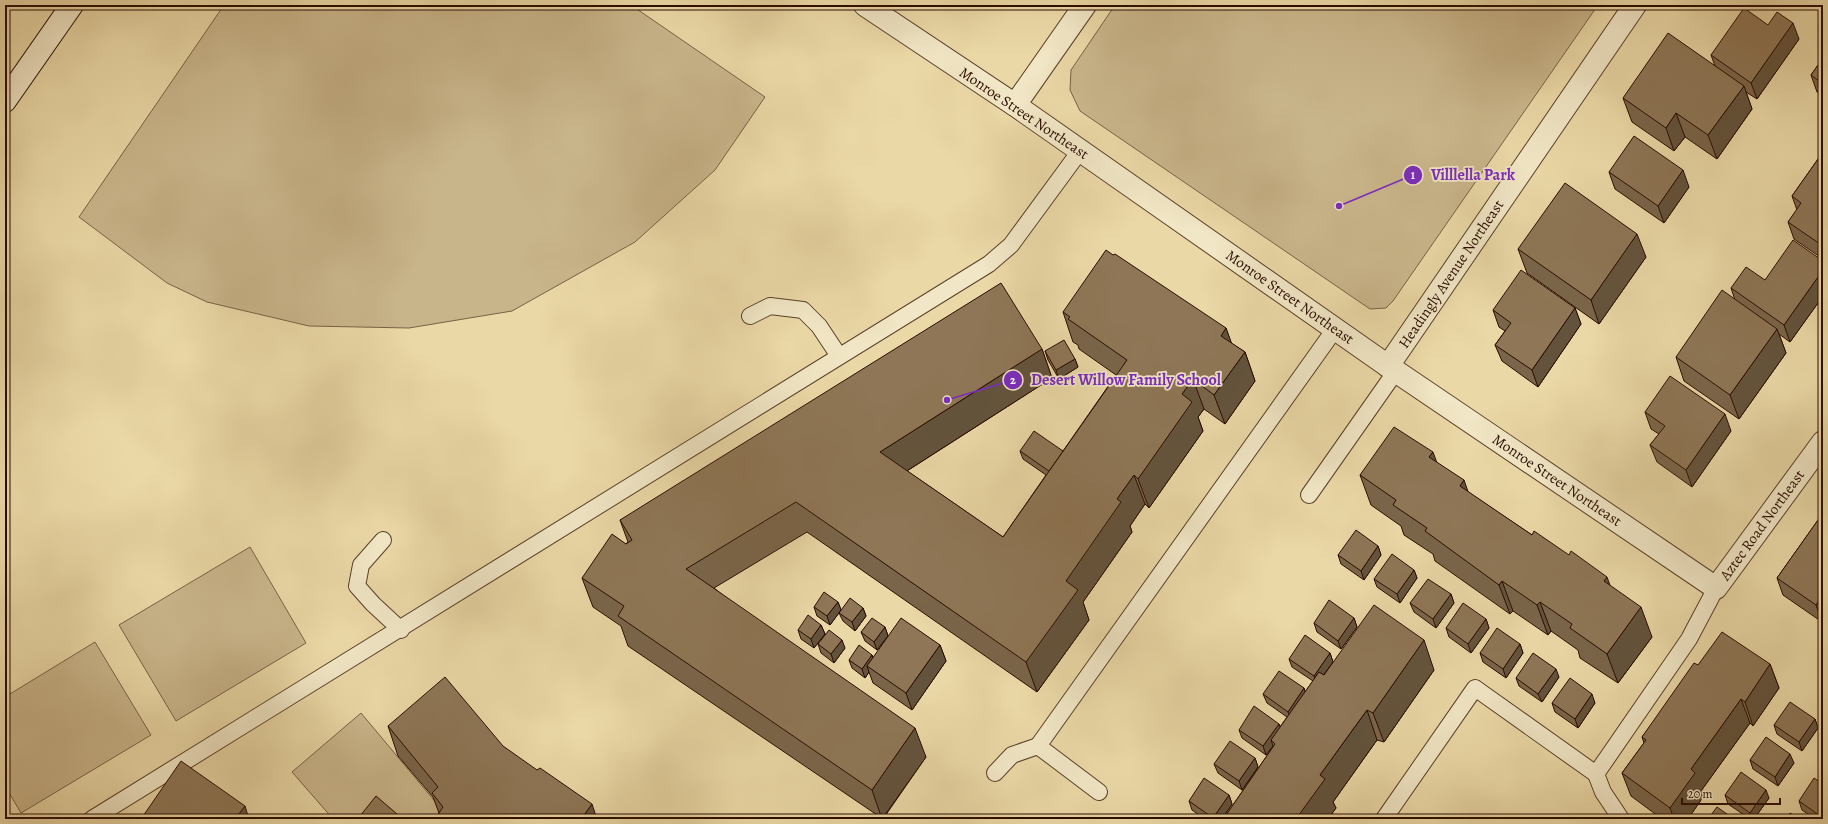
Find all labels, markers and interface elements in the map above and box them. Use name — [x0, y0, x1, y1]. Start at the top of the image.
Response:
street label: Monroe Street Northeast — [955, 62, 1093, 164]
callout: Villlella Park — [1403, 161, 1523, 189]
text: Villlella Park — [1430, 164, 1516, 186]
text: 1 — [1411, 167, 1416, 183]
street label: Headingly Avenue Northeast — [1394, 196, 1508, 352]
street label: Monroe Street Northeast — [1222, 245, 1358, 349]
callout: Desert Willow Family School — [1003, 366, 1229, 394]
text: Desert Willow Family School — [1031, 369, 1222, 391]
text: 2 — [1010, 372, 1016, 388]
street label: Monroe Street Northeast — [1488, 429, 1626, 531]
street label: Aztec Road Northeast — [1714, 466, 1809, 585]
scale bar — [1682, 780, 1780, 806]
text: 20 m — [1688, 786, 1712, 802]

